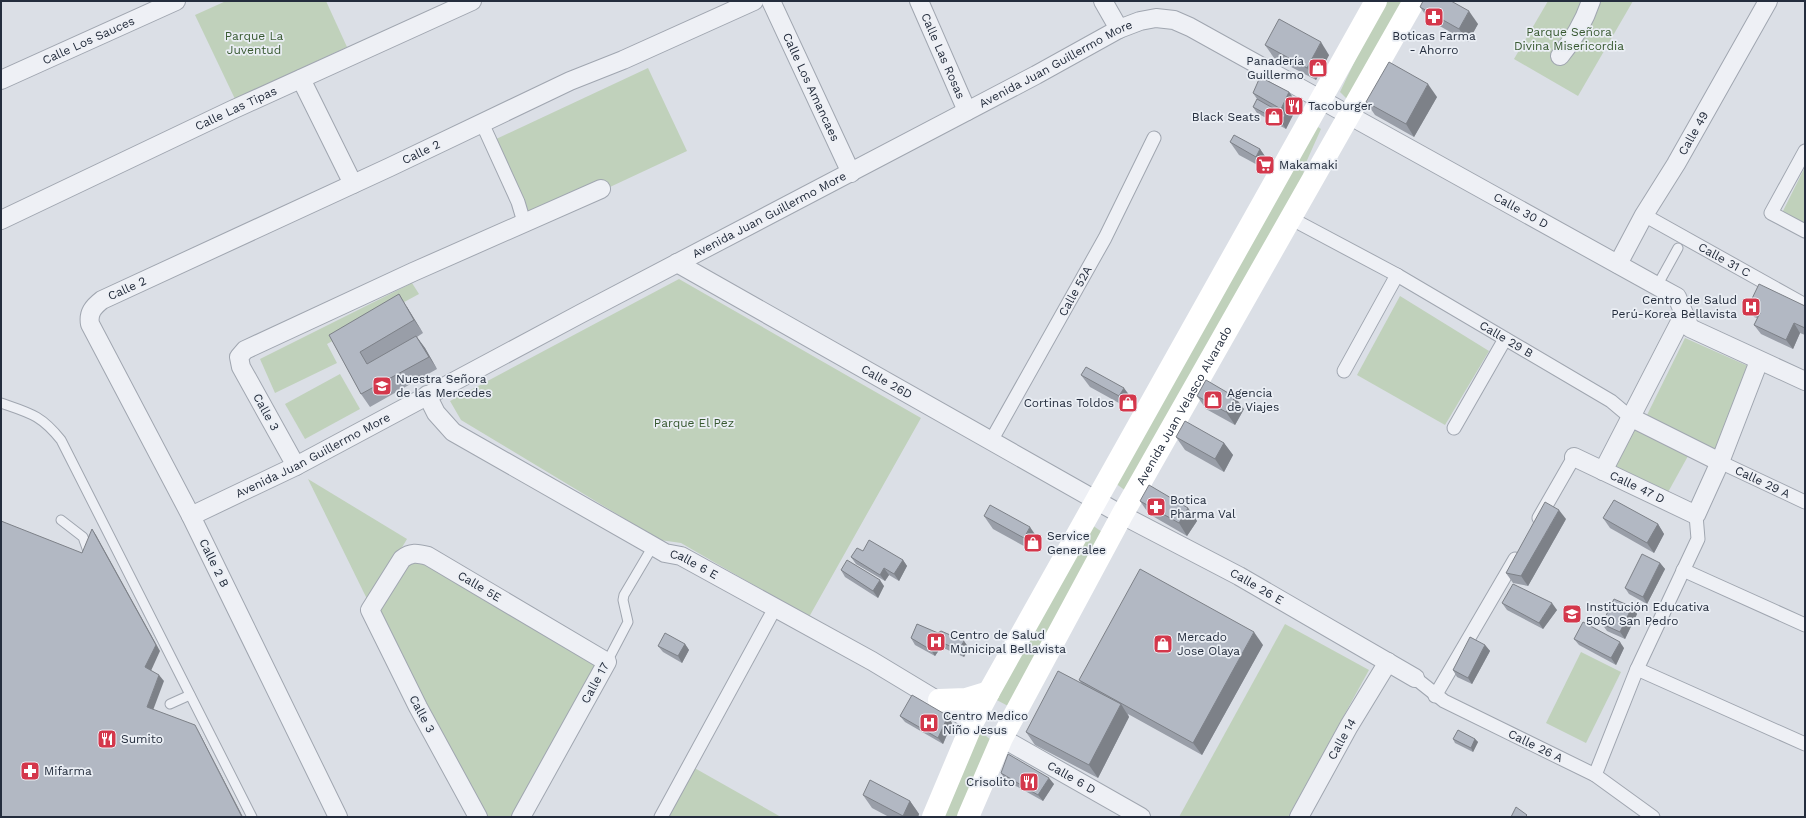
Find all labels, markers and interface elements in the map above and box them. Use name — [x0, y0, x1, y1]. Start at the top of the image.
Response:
pharmacy icon: Boticas Farma - Ahorro — [1423, 6, 1445, 28]
street label: Calle Las Rosas — [918, 11, 968, 101]
street label: Calle Los Sauces — [40, 14, 137, 67]
street label: Avenida Juan Guillermo More — [977, 18, 1134, 111]
park label: Parque Señora Divina Misericordia — [1514, 25, 1624, 53]
park label: Parque La Juventud — [225, 29, 284, 57]
place label: Boticas Farma - Ahorro — [1392, 29, 1476, 57]
street label: Calle Los Amancaes — [780, 31, 842, 144]
place label: Panadería Guillermo — [1246, 54, 1304, 82]
shop icon: Panadería Guillermo — [1307, 57, 1329, 79]
street label: Calle Las Tipas — [193, 84, 279, 134]
restaurant icon: Tacoburger — [1283, 95, 1305, 117]
place label: Tacoburger — [1308, 99, 1373, 113]
shop icon: Black Seats — [1263, 106, 1285, 128]
street label: Calle 49 — [1675, 109, 1711, 158]
place label: Black Seats — [1192, 110, 1260, 124]
street label: Calle 2 — [400, 137, 442, 167]
supermarket icon: Makamaki — [1254, 154, 1276, 176]
place label: Makamaki — [1279, 158, 1338, 172]
street label: Avenida Juan Guillermo More — [690, 169, 849, 261]
street label: Calle 30 D — [1491, 190, 1551, 231]
street label: Calle 31 C — [1696, 240, 1753, 280]
street label: Calle 52A — [1056, 263, 1095, 319]
street label: Calle 2 — [106, 274, 148, 303]
place label: Centro de Salud Perú-Korea Bellavista — [1611, 293, 1737, 321]
hospital icon: Centro de Salud Perú-Korea Bellavista — [1740, 296, 1762, 318]
street label: Calle 29 B — [1477, 318, 1536, 361]
street label: Avenida Juan Velasco Alvarado — [1133, 324, 1235, 488]
street label: Calle 26D — [859, 362, 915, 402]
place label: Nuestra Señora de las Mercedes — [396, 372, 492, 400]
school or university icon: Nuestra Señora de las Mercedes — [371, 375, 393, 397]
place label: Agencia de Viajes — [1227, 386, 1279, 414]
shop icon: Agencia de Viajes — [1202, 389, 1224, 411]
street label: Calle 3 — [250, 391, 282, 433]
shop icon: Cortinas Toldos — [1117, 392, 1139, 414]
place label: Cortinas Toldos — [1024, 396, 1114, 410]
street label: Avenida Juan Guillermo More — [233, 410, 393, 501]
park label: Parque El Pez — [654, 416, 734, 430]
street label: Calle 29 A — [1733, 463, 1792, 501]
street label: Calle 47 D — [1607, 468, 1667, 506]
place label: Botica Pharma Val — [1170, 493, 1236, 521]
pharmacy icon: Botica Pharma Val — [1145, 496, 1167, 518]
place label: Service Generalee — [1047, 529, 1106, 557]
shop icon: Service Generalee — [1022, 532, 1044, 554]
street label: Calle 2 B — [196, 536, 232, 590]
street label: Calle 6 E — [669, 547, 721, 582]
street label: Calle 26 E — [1228, 566, 1286, 607]
street label: Calle 5E — [455, 568, 504, 605]
place label: Institución Educativa 5050 San Pedro — [1586, 600, 1709, 628]
school or university icon: Institución Educativa 5050 San Pedro — [1561, 603, 1583, 625]
place label: Centro de Salud Municipal Bellavista — [950, 628, 1066, 656]
place label: Mercado Jose Olaya — [1177, 630, 1240, 658]
hospital icon: Centro de Salud Municipal Bellavista — [925, 631, 947, 653]
shop icon: Mercado Jose Olaya — [1152, 633, 1174, 655]
street label: Calle 17 — [578, 660, 612, 706]
street label: Calle 3 — [406, 693, 438, 735]
place label: Centro Medico Niño Jesus — [943, 709, 1028, 737]
hospital icon: Centro Medico Niño Jesus — [918, 712, 940, 734]
street label: Calle 14 — [1325, 716, 1359, 762]
street label: Calle 26 A — [1506, 727, 1565, 765]
restaurant icon: Sumito — [96, 728, 118, 750]
place label: Sumito — [121, 732, 163, 746]
street label: Calle 6 D — [1045, 758, 1098, 797]
pharmacy icon: Mifarma — [19, 760, 41, 782]
place label: Mifarma — [44, 764, 92, 778]
restaurant icon: Crisolito — [1018, 771, 1040, 793]
place label: Crisolito — [966, 775, 1015, 789]

